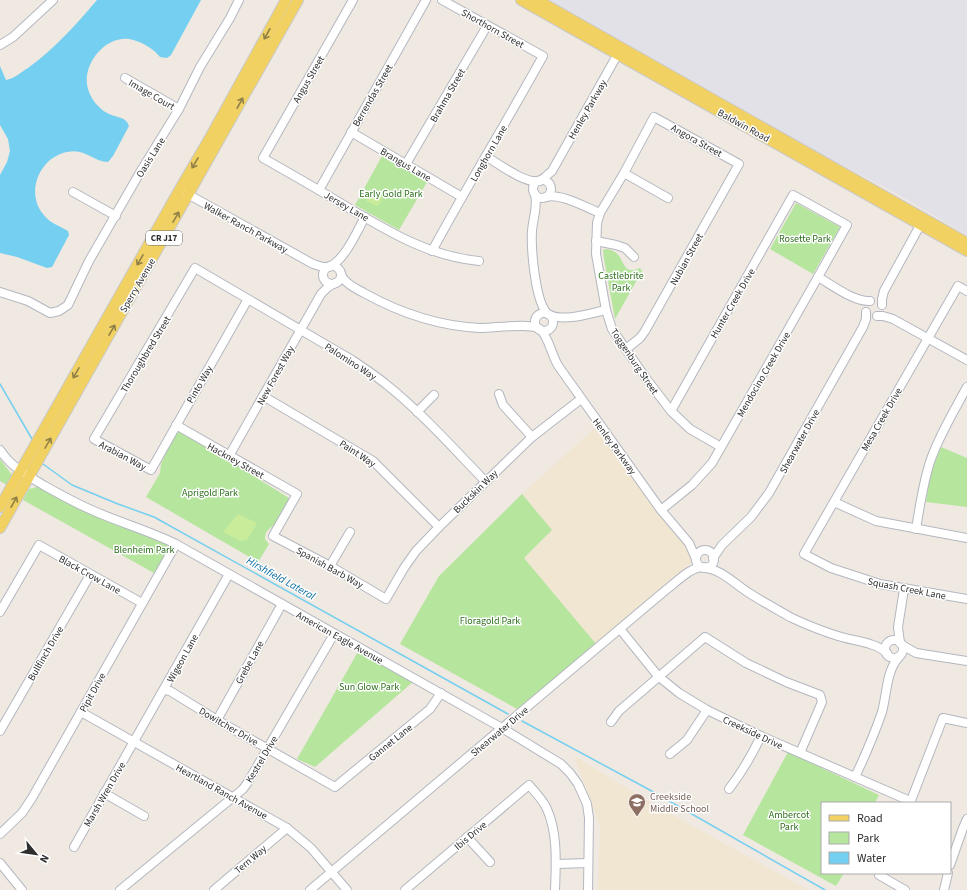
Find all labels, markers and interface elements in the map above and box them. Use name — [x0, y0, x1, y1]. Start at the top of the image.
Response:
street label: Shorthorn Street — [459, 6, 527, 52]
one-way arrow — [263, 28, 271, 40]
street label: Angus Street — [290, 53, 328, 106]
street label: Berrendas Street — [349, 61, 397, 129]
street label: Brahma Street — [427, 65, 469, 125]
street label: Image Court — [126, 76, 178, 114]
street label: Henley Parkway — [565, 77, 611, 142]
one-way arrow — [236, 97, 244, 109]
street label: Baldwin Road — [715, 106, 772, 146]
street label: Angora Street — [668, 121, 725, 161]
street label: Longhorn Lane — [467, 123, 511, 184]
street label: Oasis Lane — [133, 135, 169, 180]
street label: Brangus Lane — [377, 145, 434, 185]
one-way arrow — [191, 157, 199, 169]
park label: Early Gold Park — [359, 187, 423, 201]
street label: Jersey Lane — [322, 188, 371, 225]
street label: Walker Ranch Parkway — [201, 199, 290, 257]
one-way arrow — [173, 211, 180, 223]
street label: Nubian Street — [667, 230, 707, 288]
road number: CR J17 — [146, 231, 182, 245]
park label: Rosette Park — [779, 232, 831, 246]
one-way arrow — [135, 254, 143, 266]
street label: Sperry Avenue — [117, 256, 159, 315]
street label: Hunter Creek Drive — [707, 266, 759, 341]
park label: Castlebrite Park — [598, 269, 644, 295]
street label: Thoroughbred Street — [117, 313, 175, 396]
one-way arrow — [108, 324, 116, 336]
street label: Toggenburg Street — [607, 326, 662, 398]
street label: Mendocino Creek Drive — [734, 329, 794, 420]
street label: Palomino Way — [322, 340, 379, 384]
street label: New Forest Way — [254, 343, 298, 408]
street label: Pinto Way — [183, 363, 217, 406]
one-way arrow — [71, 367, 79, 379]
street label: Mesa Creek Drive — [858, 385, 906, 454]
street label: Shearwater Drive — [776, 407, 823, 476]
street label: Henley Parkway — [589, 415, 640, 478]
one-way arrow — [44, 437, 52, 449]
street label: Paint Way — [336, 437, 379, 471]
street label: Arabian Way — [96, 438, 149, 474]
street label: Hackney Street — [204, 439, 267, 483]
street label: Buckskin Way — [450, 467, 501, 517]
park label: Aprigold Park — [182, 486, 238, 500]
one-way arrow — [11, 496, 19, 508]
park label: Blenheim Park — [114, 543, 174, 557]
street label: Spanish Barb Way — [293, 544, 366, 592]
street label: Black Crow Lane — [56, 552, 123, 598]
water label: Hirshfield Lateral — [243, 553, 318, 604]
street label: Squash Creek Lane — [867, 575, 947, 603]
street label: American Eagle Avenue — [294, 608, 385, 668]
park label: Floragold Park — [460, 614, 520, 628]
street label: Bullfinch Drive — [25, 624, 67, 683]
street label: Wigeon Lane — [164, 632, 202, 685]
street label: Grebe Lane — [232, 638, 267, 687]
street label: Pipit Drive — [76, 670, 109, 715]
park label: Sun Glow Park — [339, 680, 399, 694]
street label: Shearwater Drive — [468, 703, 532, 760]
street label: Dowitcher Drive — [196, 704, 261, 750]
street label: Creekside Drive — [720, 713, 785, 753]
street label: Gannet Lane — [366, 721, 416, 765]
street label: Kestrel Drive — [242, 733, 281, 786]
street label: Marsh Wren Drive — [81, 759, 129, 829]
street label: Heartland Ranch Avenue — [173, 761, 270, 823]
place label: Creekside Middle School — [650, 790, 710, 816]
school or university icon: Creekside Middle School — [627, 792, 647, 817]
legend — [821, 802, 951, 874]
park label: Ambercot Park — [769, 808, 810, 834]
text: Road — [857, 810, 883, 827]
street label: Ibis Drive — [451, 818, 490, 853]
text: Park — [857, 830, 879, 847]
north arrow — [16, 834, 56, 874]
street label: Tern Way — [232, 842, 270, 877]
text: Water — [857, 850, 887, 867]
text: N — [36, 852, 53, 865]

